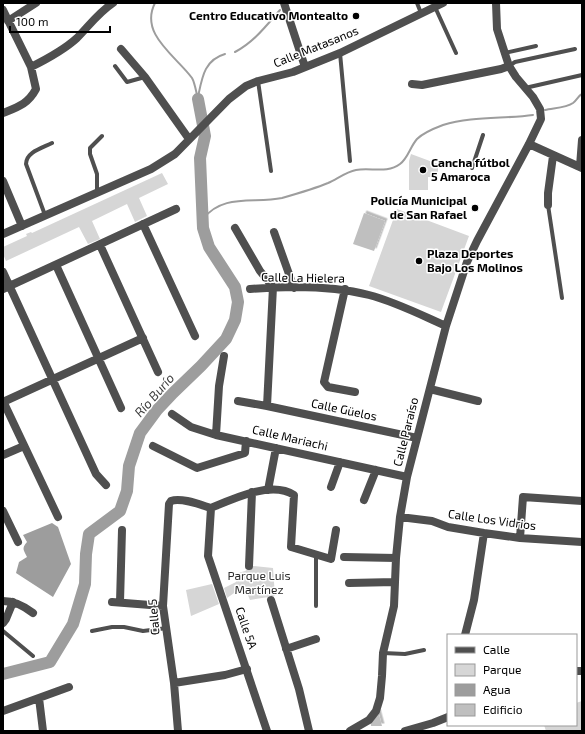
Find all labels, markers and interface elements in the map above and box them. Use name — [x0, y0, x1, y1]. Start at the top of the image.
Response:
scale bar — [10, 8, 110, 34]
place label: Centro Educativo Montealto — [189, 8, 348, 22]
marker: Centro Educativo Montealto — [351, 11, 361, 21]
text: 100 m — [16, 14, 48, 28]
street label: Calle Matasanos — [271, 23, 360, 70]
place label: Cancha fútbol 5 Amaroca — [431, 155, 510, 183]
marker: Cancha fútbol 5 Amaroca — [418, 165, 428, 175]
place label: Policía Municipal de San Rafael — [370, 193, 467, 221]
marker: Policía Municipal de San Rafael — [470, 203, 480, 213]
place label: Plaza Deportes Bajo Los Molinos — [427, 246, 523, 275]
marker: Plaza Deportes Bajo Los Molinos — [414, 256, 424, 266]
street label: Calle La Hielera — [261, 269, 345, 285]
water label: Río Burío — [131, 370, 177, 420]
street label: Calle Güelos — [310, 395, 378, 423]
street label: Calle Paraíso — [390, 396, 420, 468]
street label: Calle Mariachi — [251, 422, 329, 453]
street label: Calle Los Vidrios — [447, 506, 537, 532]
park label: Parque Luis Martínez — [227, 568, 291, 596]
street label: Calle 5 — [144, 598, 162, 636]
street label: Calle 5A — [233, 605, 261, 651]
legend — [447, 634, 577, 726]
text: Calle — [483, 642, 510, 656]
text: Parque — [483, 662, 521, 676]
text: Agua — [483, 682, 511, 696]
text: Edificio — [483, 702, 523, 716]

